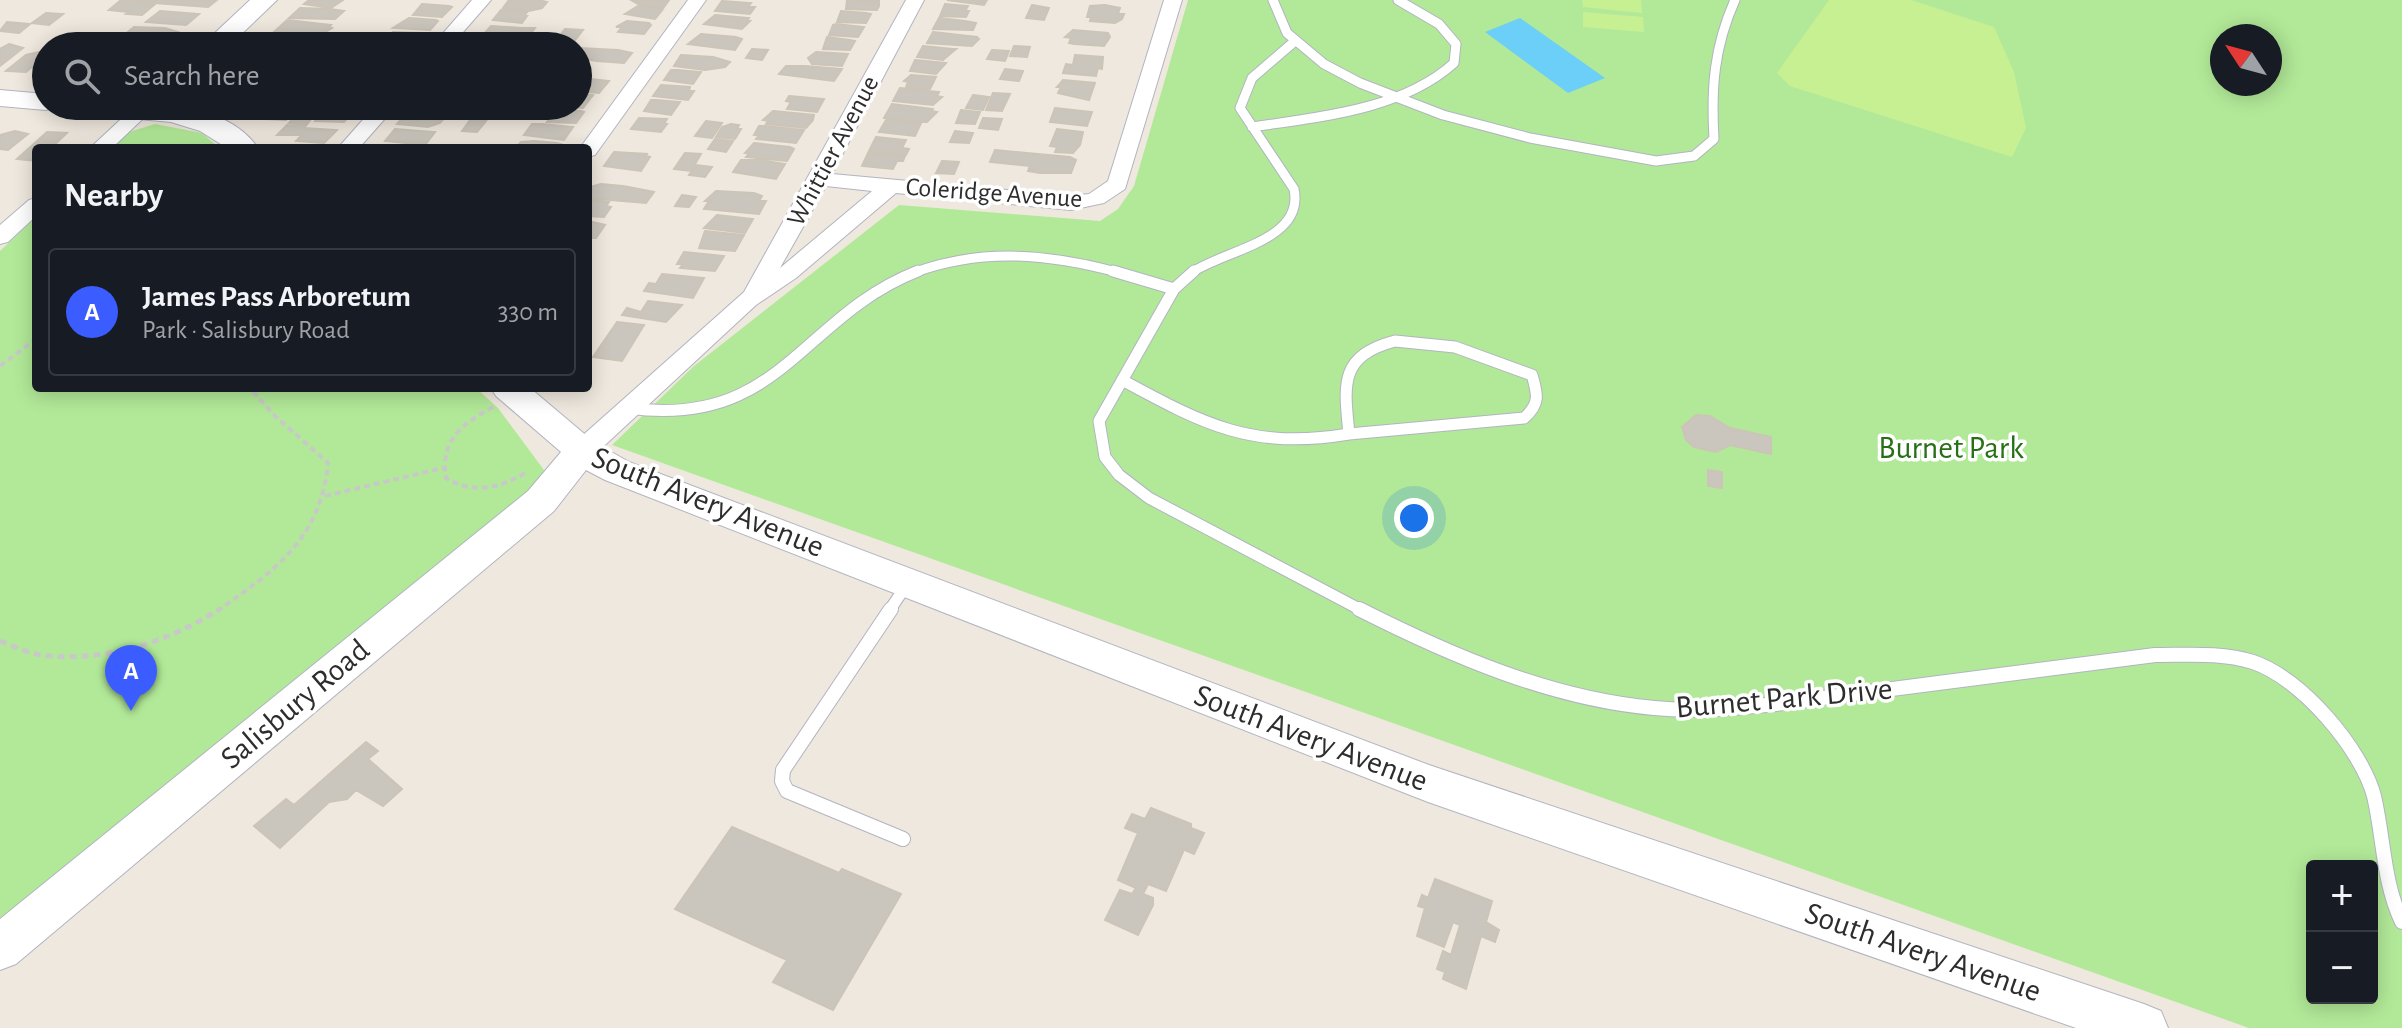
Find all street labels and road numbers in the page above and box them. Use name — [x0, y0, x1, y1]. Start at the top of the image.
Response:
street label: Whittier Avenue — [783, 72, 883, 230]
street label: Coleridge Avenue — [905, 174, 1083, 212]
street label: South Avery Avenue — [587, 441, 829, 563]
street label: Salisbury Road — [215, 633, 375, 775]
street label: Burnet Park Drive — [1674, 673, 1894, 723]
street label: South Avery Avenue — [1190, 679, 1432, 797]
street label: South Avery Avenue — [1801, 897, 2045, 1007]

